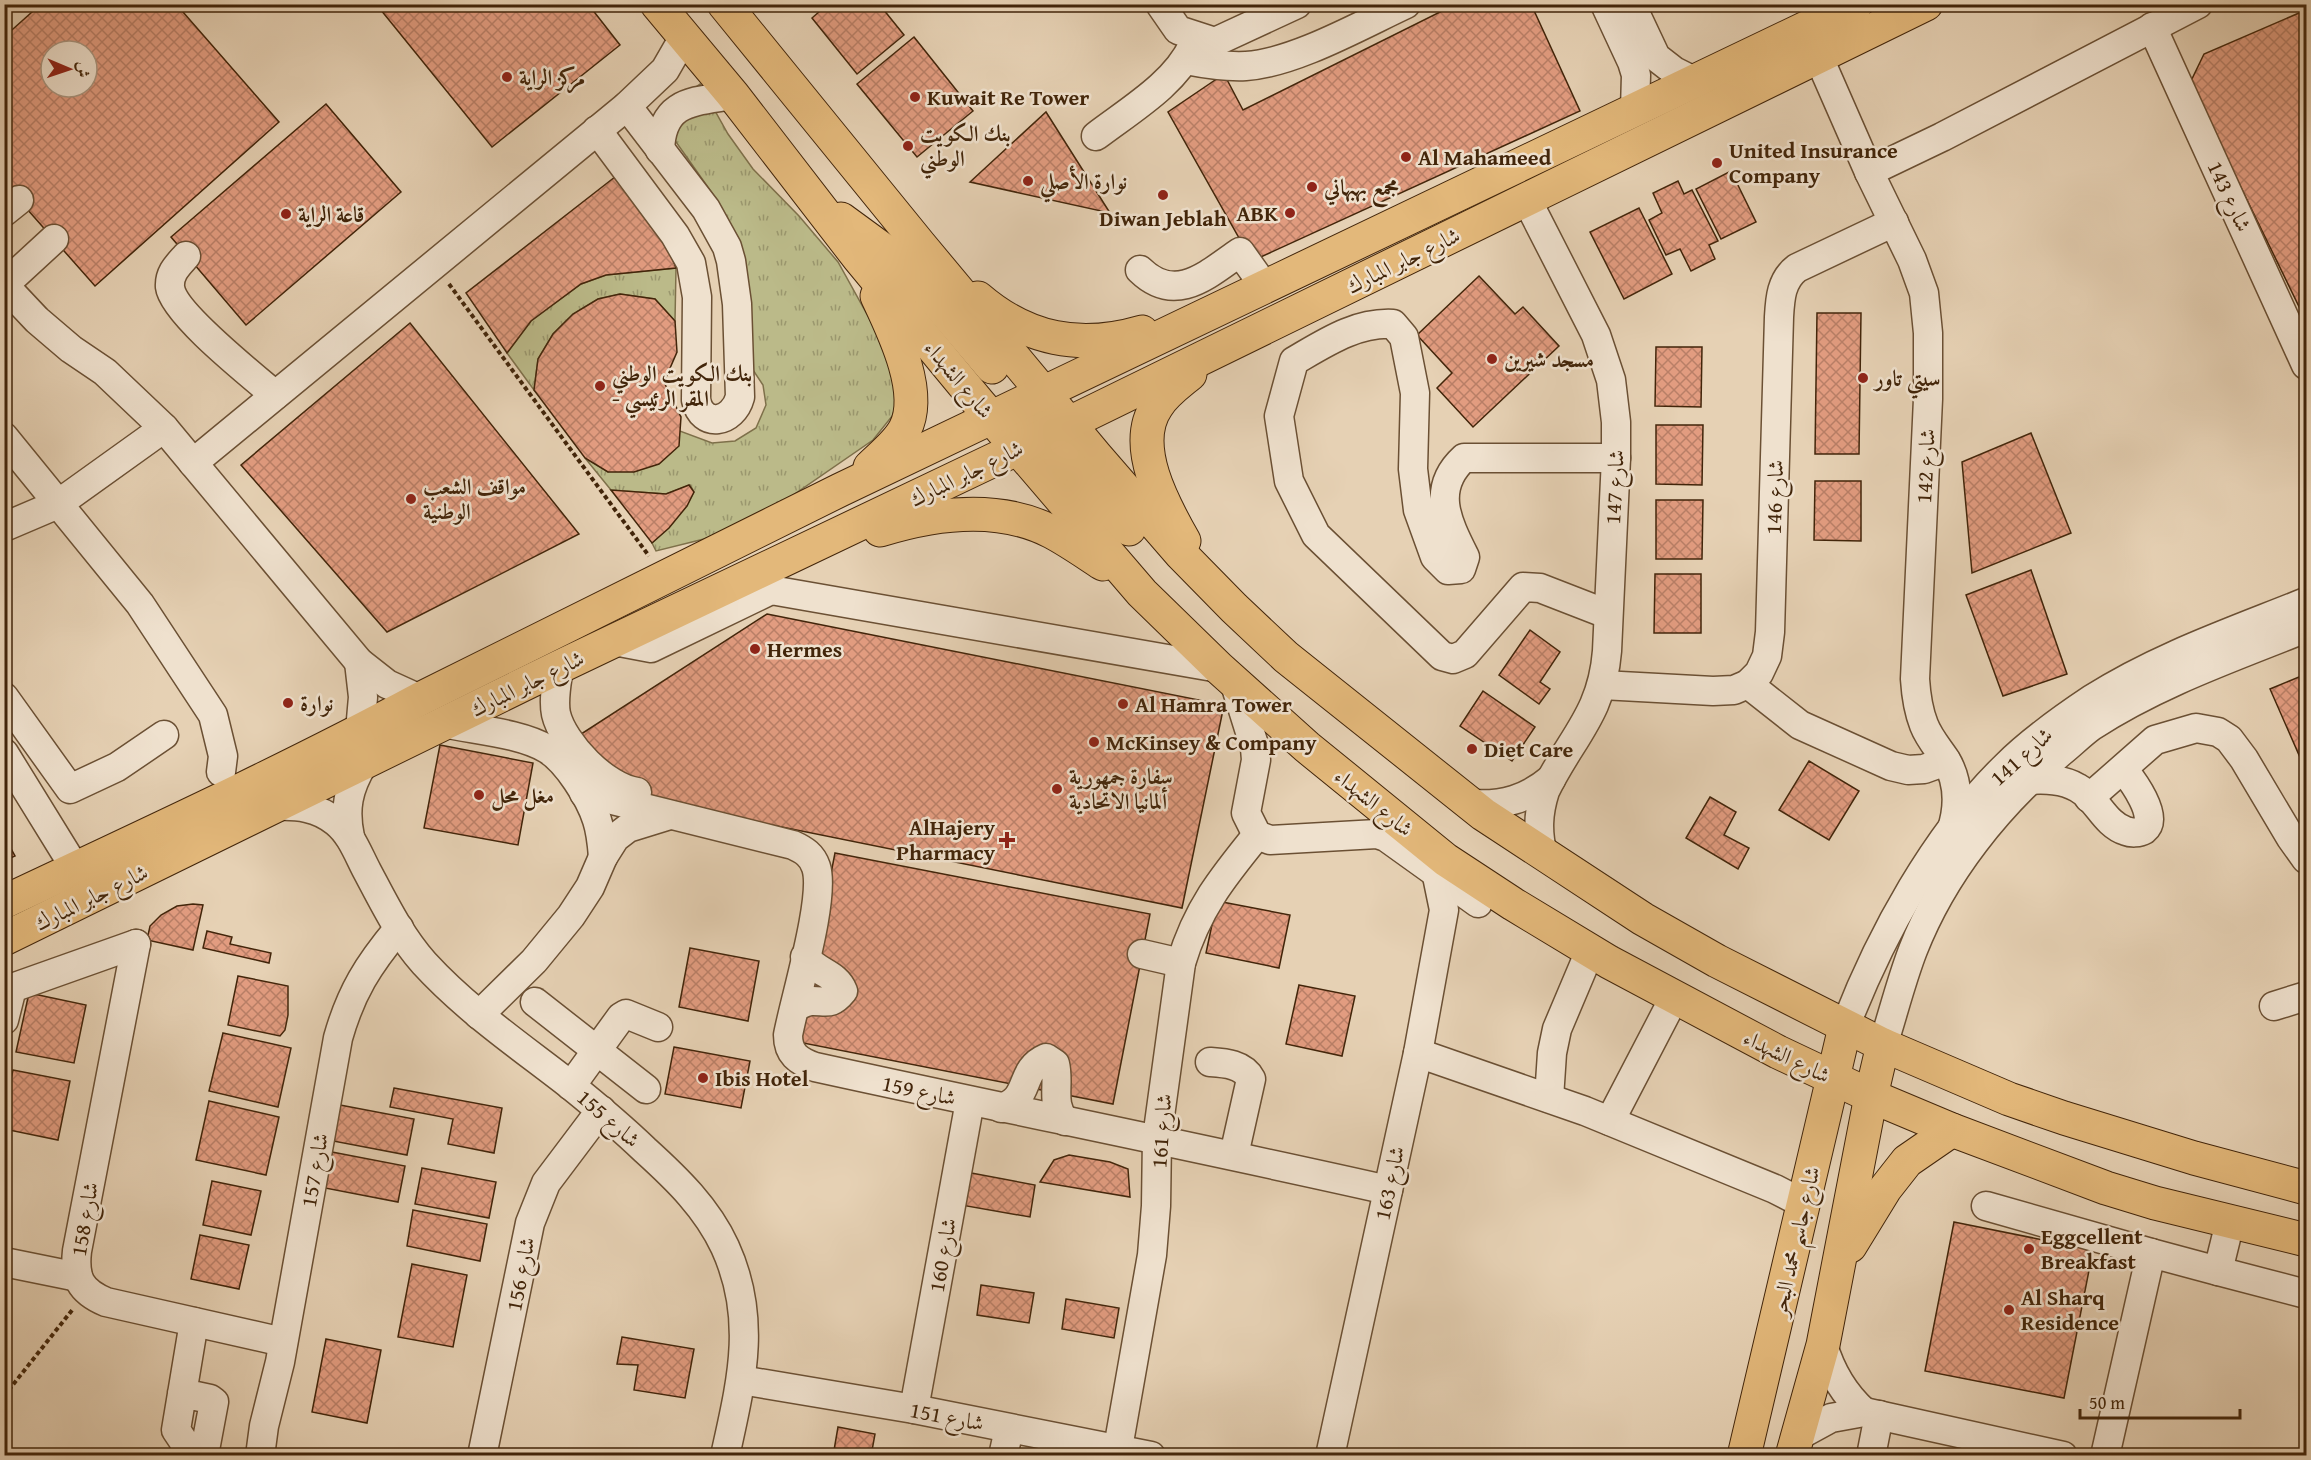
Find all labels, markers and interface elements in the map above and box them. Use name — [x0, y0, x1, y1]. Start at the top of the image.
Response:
north arrow — [39, 39, 99, 99]
text: ش — [72, 61, 96, 78]
place label: مركز الراية — [519, 61, 585, 94]
marker: مركز الراية — [500, 70, 514, 84]
place label: Kuwait Re Tower — [927, 81, 1089, 113]
marker: Kuwait Re Tower — [908, 90, 922, 104]
place label: بنك الكويت الوطني — [920, 117, 1011, 179]
place label: United Insurance Company — [1729, 134, 1898, 191]
marker: بنك الكويت الوطني — [901, 139, 915, 153]
place label: Al Mahameed — [1418, 141, 1552, 173]
marker: Al Mahameed — [1399, 150, 1413, 164]
street label: شارع 143 — [2197, 155, 2260, 238]
marker: United Insurance Company — [1710, 156, 1724, 170]
place label: نوارة الأصلي — [1039, 165, 1127, 203]
place label: مجمع بهبهاني — [1323, 171, 1399, 208]
marker: نوارة الأصلي — [1021, 174, 1035, 188]
marker: مجمع بهبهاني — [1305, 180, 1319, 194]
marker: Diwan Jeblah — [1156, 188, 1170, 202]
place label: ABK — [1236, 197, 1278, 229]
place label: قاعة الراية — [298, 198, 365, 230]
place label: Diwan Jeblah — [1099, 202, 1227, 234]
marker: ABK — [1283, 206, 1297, 220]
marker: قاعة الراية — [279, 207, 293, 221]
street label: شارع جابر المبارك — [1341, 219, 1467, 304]
street label: شارع الشهداء — [914, 333, 1001, 427]
place label: مسجد شيرين — [1504, 343, 1594, 375]
marker: مسجد شيرين — [1485, 352, 1499, 366]
place label: بنك الكويت الوطني - المقر الرئيسي — [612, 357, 752, 419]
place label: سيتي تاور — [1872, 362, 1941, 399]
marker: سيتي تاور — [1856, 371, 1870, 385]
marker: بنك الكويت الوطني - المقر الرئيسي — [593, 379, 607, 393]
street label: شارع 142 — [1907, 428, 1946, 504]
street label: شارع جابر المبارك — [904, 432, 1030, 517]
street label: شارع 147 — [1596, 449, 1635, 525]
street label: شارع 146 — [1757, 459, 1794, 535]
place label: مواقف الشعب الوطنية — [423, 470, 526, 527]
marker: مواقف الشعب الوطنية — [404, 492, 418, 506]
place label: Hermes — [767, 633, 842, 665]
street label: شارع جابر المبارك — [465, 642, 591, 727]
marker: Hermes — [748, 642, 762, 656]
place label: نوارة — [300, 687, 333, 719]
place label: Al Hamra Tower — [1135, 688, 1292, 720]
marker: نوارة — [281, 696, 295, 710]
marker: Al Hamra Tower — [1116, 697, 1130, 711]
street label: شارع 141 — [1982, 719, 2062, 795]
place label: McKinsey & Company — [1106, 726, 1317, 758]
place label: Diet Care — [1484, 733, 1574, 765]
marker: McKinsey & Company — [1087, 735, 1101, 749]
marker: Diet Care — [1465, 742, 1479, 756]
place label: سفارة جمهورية ألمانيا الاتحادية — [1069, 760, 1173, 817]
street label: شارع الشهداء — [1326, 760, 1420, 846]
place label: مغل محل — [491, 779, 554, 811]
marker: سفارة جمهورية ألمانيا الاتحادية — [1050, 782, 1064, 796]
marker: مغل محل — [472, 788, 486, 802]
place label: AlHajery Pharmacy — [896, 811, 996, 868]
marker: AlHajery Pharmacy — [1000, 833, 1014, 847]
street label: شارع جابر المبارك — [29, 856, 155, 941]
street label: شارع الشهداء — [1737, 1021, 1836, 1094]
place label: Ibis Hotel — [715, 1062, 809, 1094]
street label: شارع 159 — [878, 1067, 959, 1116]
marker: Ibis Hotel — [696, 1071, 710, 1085]
street label: شارع 155 — [568, 1081, 648, 1157]
street label: شارع 161 — [1142, 1093, 1183, 1170]
street label: شارع 157 — [292, 1130, 339, 1210]
street label: شارع 163 — [1366, 1143, 1415, 1224]
street label: شارع جاسم محمد البحر — [1762, 1163, 1834, 1322]
street label: شارع 158 — [62, 1179, 109, 1259]
street label: شارع 160 — [920, 1215, 967, 1295]
place label: Eggcellent Breakfast — [2041, 1220, 2143, 1277]
street label: شارع 156 — [497, 1234, 546, 1314]
marker: Eggcellent Breakfast — [2022, 1242, 2036, 1256]
place label: Al Sharq Residence — [2021, 1281, 2119, 1338]
marker: Al Sharq Residence — [2002, 1303, 2016, 1317]
scale bar — [2080, 1382, 2240, 1420]
text: 50 m — [2089, 1389, 2125, 1416]
street label: شارع 151 — [907, 1393, 987, 1442]

